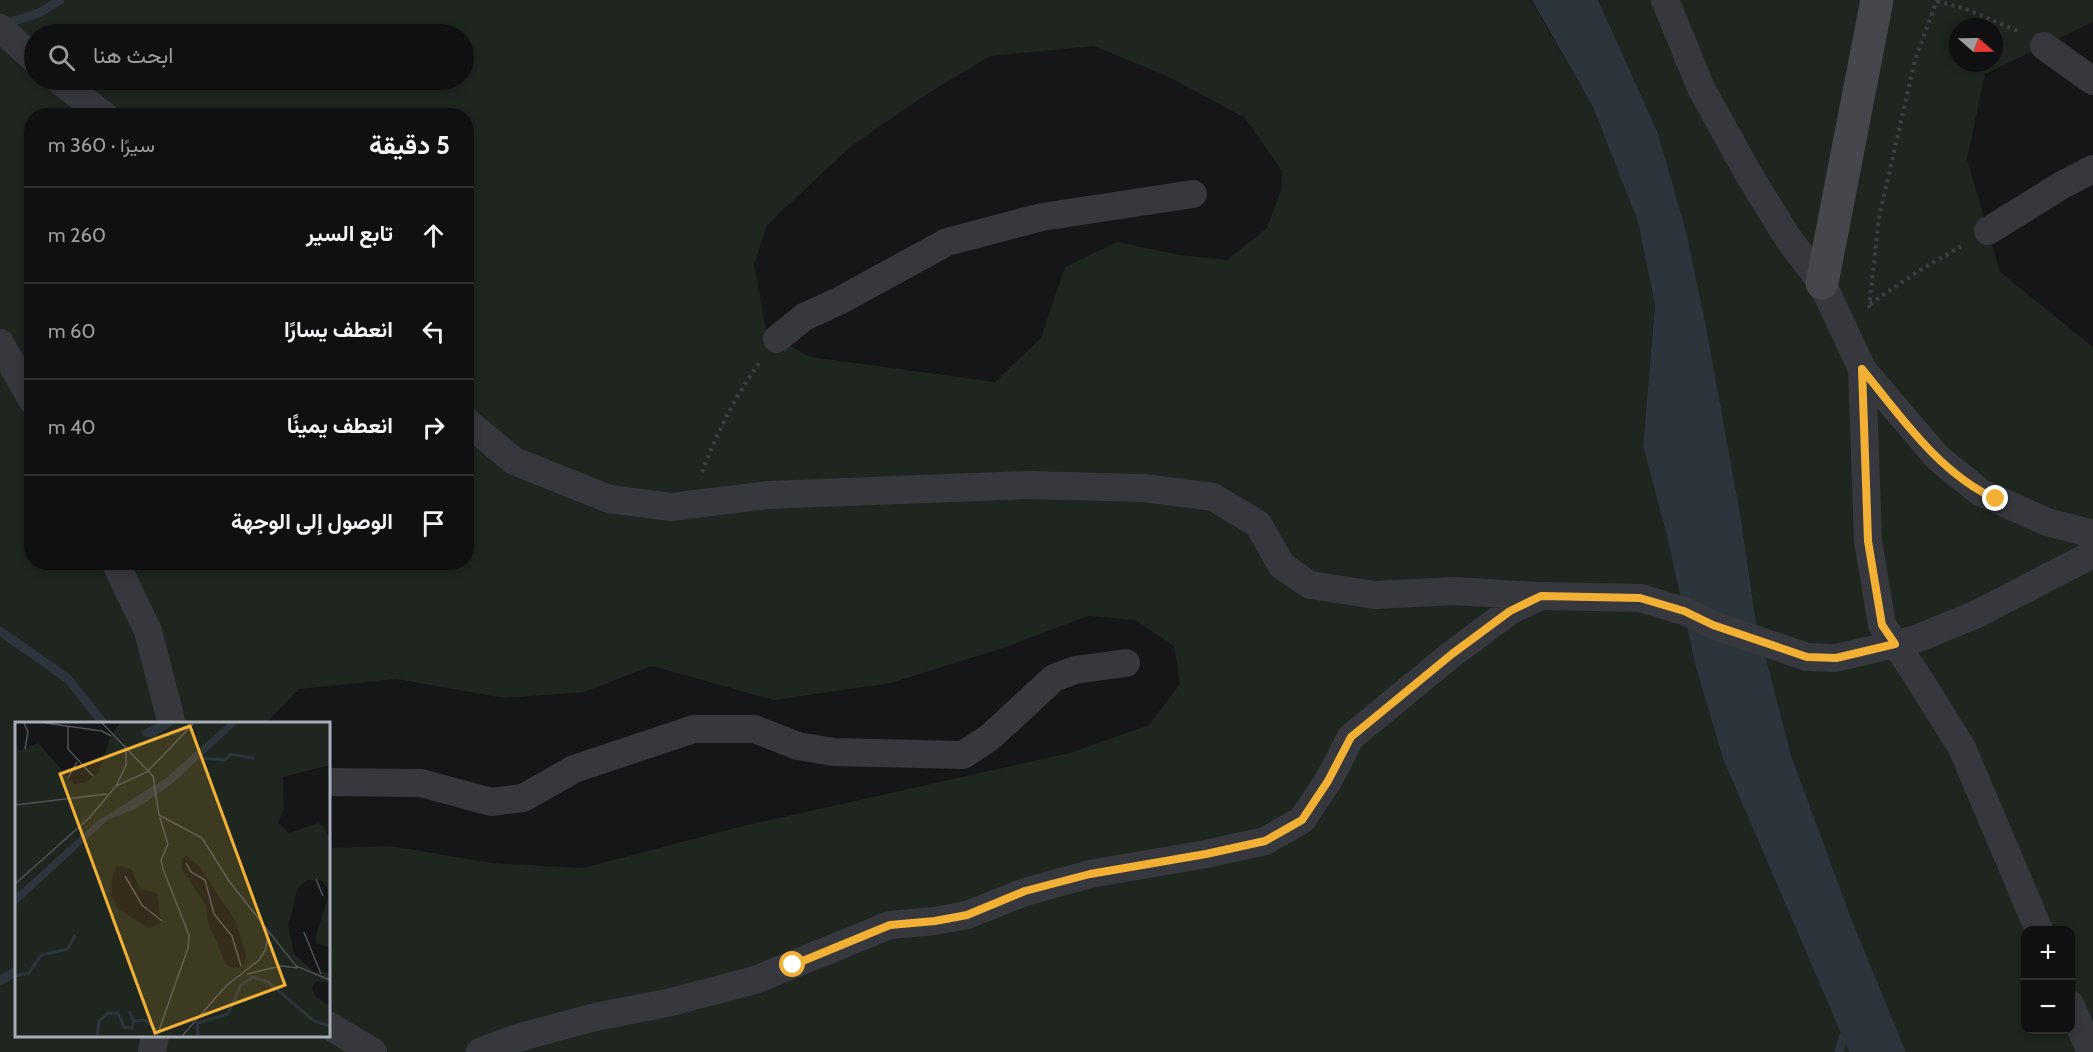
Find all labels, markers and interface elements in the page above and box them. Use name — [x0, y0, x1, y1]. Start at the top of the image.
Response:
north arrow — [1949, 18, 2003, 72]
search box — [24, 24, 474, 90]
icon: search — [45, 41, 78, 74]
text: ابحث هنا — [93, 42, 173, 69]
text: 5 دقيقة — [369, 129, 450, 161]
text: سيرًا · 360 m — [48, 133, 155, 157]
icon: ahead — [417, 219, 450, 252]
text: تابع السير — [306, 220, 393, 247]
text: 260 m — [48, 223, 106, 247]
icon: left — [417, 315, 450, 348]
text: انعطف يسارًا — [284, 316, 393, 343]
text: 60 m — [48, 319, 95, 343]
icon: right — [417, 411, 450, 444]
text: انعطف يمينًا — [287, 412, 393, 439]
text: 40 m — [48, 415, 96, 439]
route end — [1982, 485, 2008, 511]
icon: arrive — [417, 507, 450, 540]
text: الوصول إلى الوجهة — [231, 508, 393, 535]
inset map — [15, 722, 330, 1037]
map controls — [2021, 926, 2075, 1034]
button: + — [2021, 926, 2075, 980]
route start — [779, 951, 805, 977]
button: − — [2021, 980, 2075, 1034]

